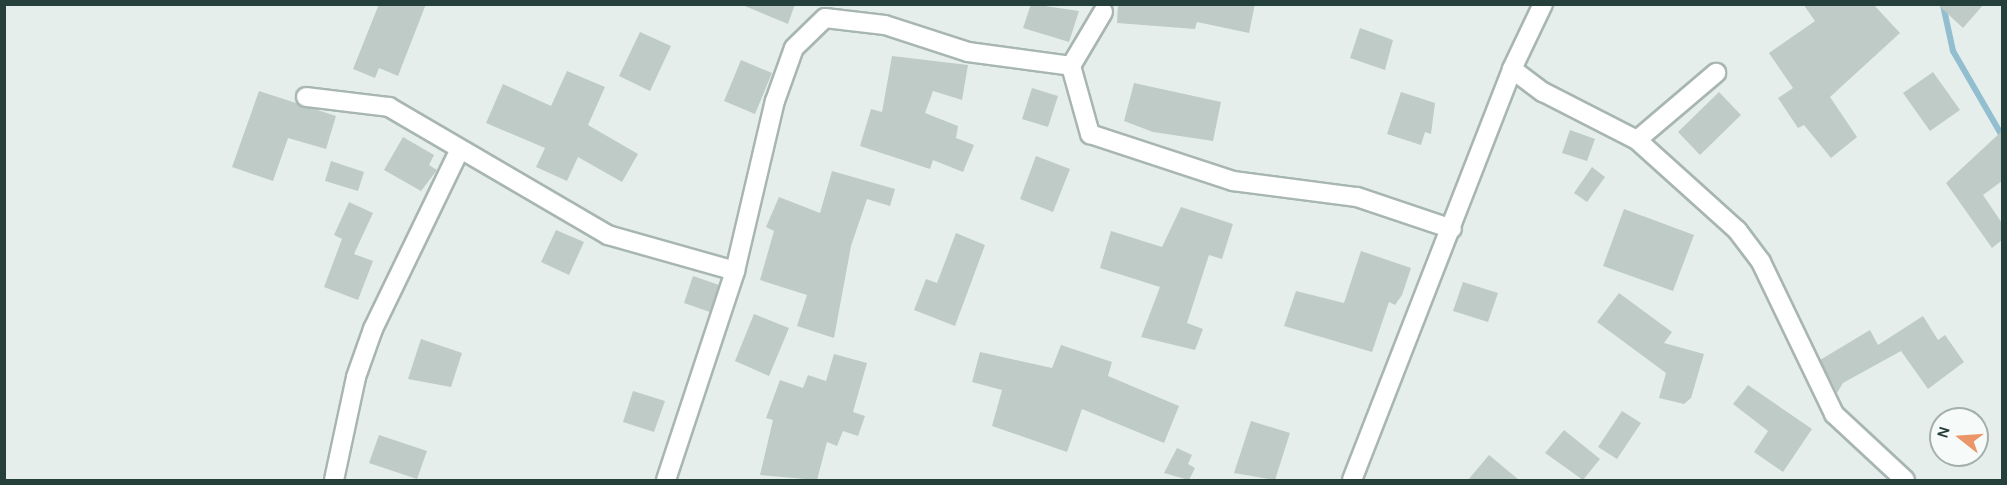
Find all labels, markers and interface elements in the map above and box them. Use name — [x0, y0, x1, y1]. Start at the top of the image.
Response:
north arrow — [1929, 407, 1989, 467]
text: N — [1932, 424, 1954, 440]

